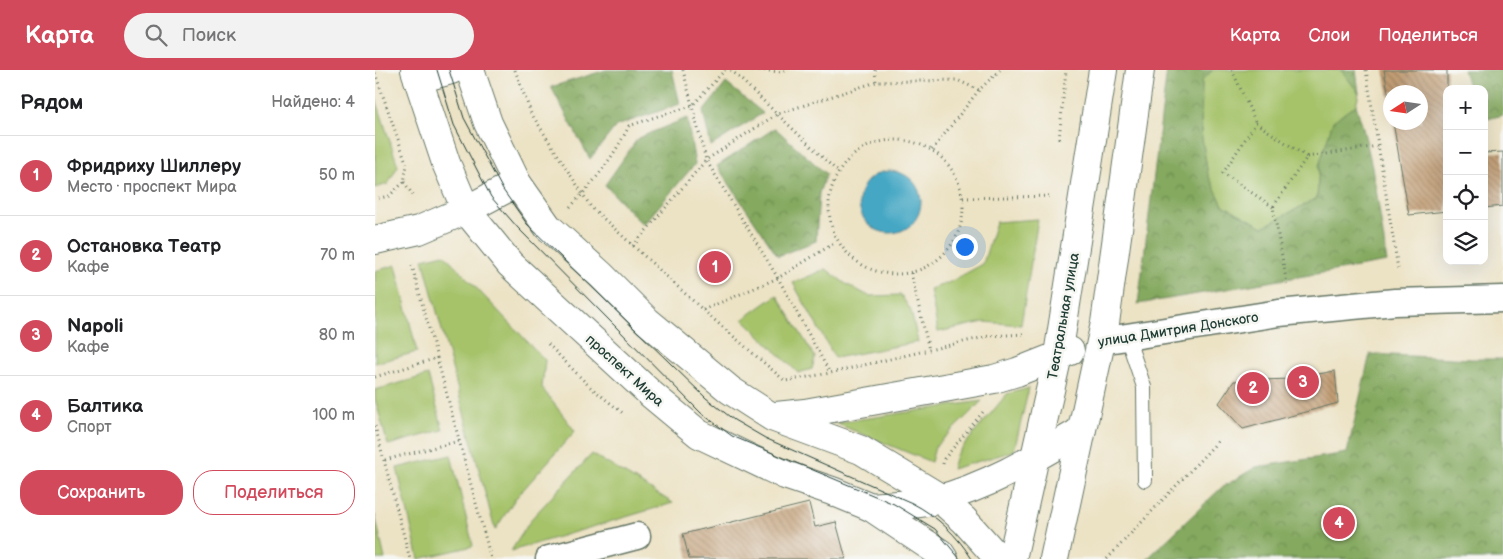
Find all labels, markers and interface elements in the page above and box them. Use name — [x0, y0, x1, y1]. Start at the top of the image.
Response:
search box — [124, 13, 474, 58]
text: Карта — [25, 21, 94, 50]
icon: search — [142, 21, 170, 49]
text: Поиск — [182, 24, 236, 47]
text: Карта — [1230, 25, 1280, 46]
text: Слои — [1308, 25, 1350, 46]
text: Поделиться — [1378, 25, 1478, 46]
north arrow — [1383, 85, 1428, 130]
map controls — [1443, 85, 1488, 265]
button: + — [1443, 85, 1488, 130]
text: Рядом — [20, 90, 83, 115]
text: Найдено: 4 — [271, 93, 355, 112]
button: − — [1443, 130, 1488, 175]
text: Фридриху Шиллеру — [67, 155, 241, 178]
text: 1 — [33, 166, 39, 185]
text: 50 m — [319, 166, 355, 185]
button: locate — [1443, 175, 1488, 220]
text: Место · проспект Мира — [67, 178, 237, 197]
button: layers — [1443, 220, 1488, 265]
your location — [952, 234, 978, 260]
text: Остановка Театр — [67, 235, 221, 258]
text: 2 — [31, 246, 41, 265]
text: 70 m — [320, 246, 355, 265]
pin: 1 — [699, 248, 731, 286]
street label: Театральная улица — [1044, 251, 1083, 381]
text: Кафе — [67, 258, 109, 277]
street label: улица Дмитрия Донского — [1097, 308, 1260, 351]
text: Napoli — [67, 315, 123, 338]
text: 3 — [31, 326, 41, 345]
text: 80 m — [319, 326, 355, 345]
street label: проспект Мира — [582, 331, 668, 410]
text: Кафе — [67, 338, 109, 357]
pin: 3 — [1287, 363, 1319, 401]
pin: 2 — [1237, 369, 1269, 407]
text: Балтика — [67, 395, 143, 418]
text: 4 — [31, 406, 41, 425]
text: 100 m — [312, 406, 355, 425]
text: Спорт — [67, 418, 112, 437]
button: Сохранить — [20, 470, 183, 515]
button: Поделиться — [193, 470, 355, 515]
pin: 4 — [1323, 504, 1355, 542]

